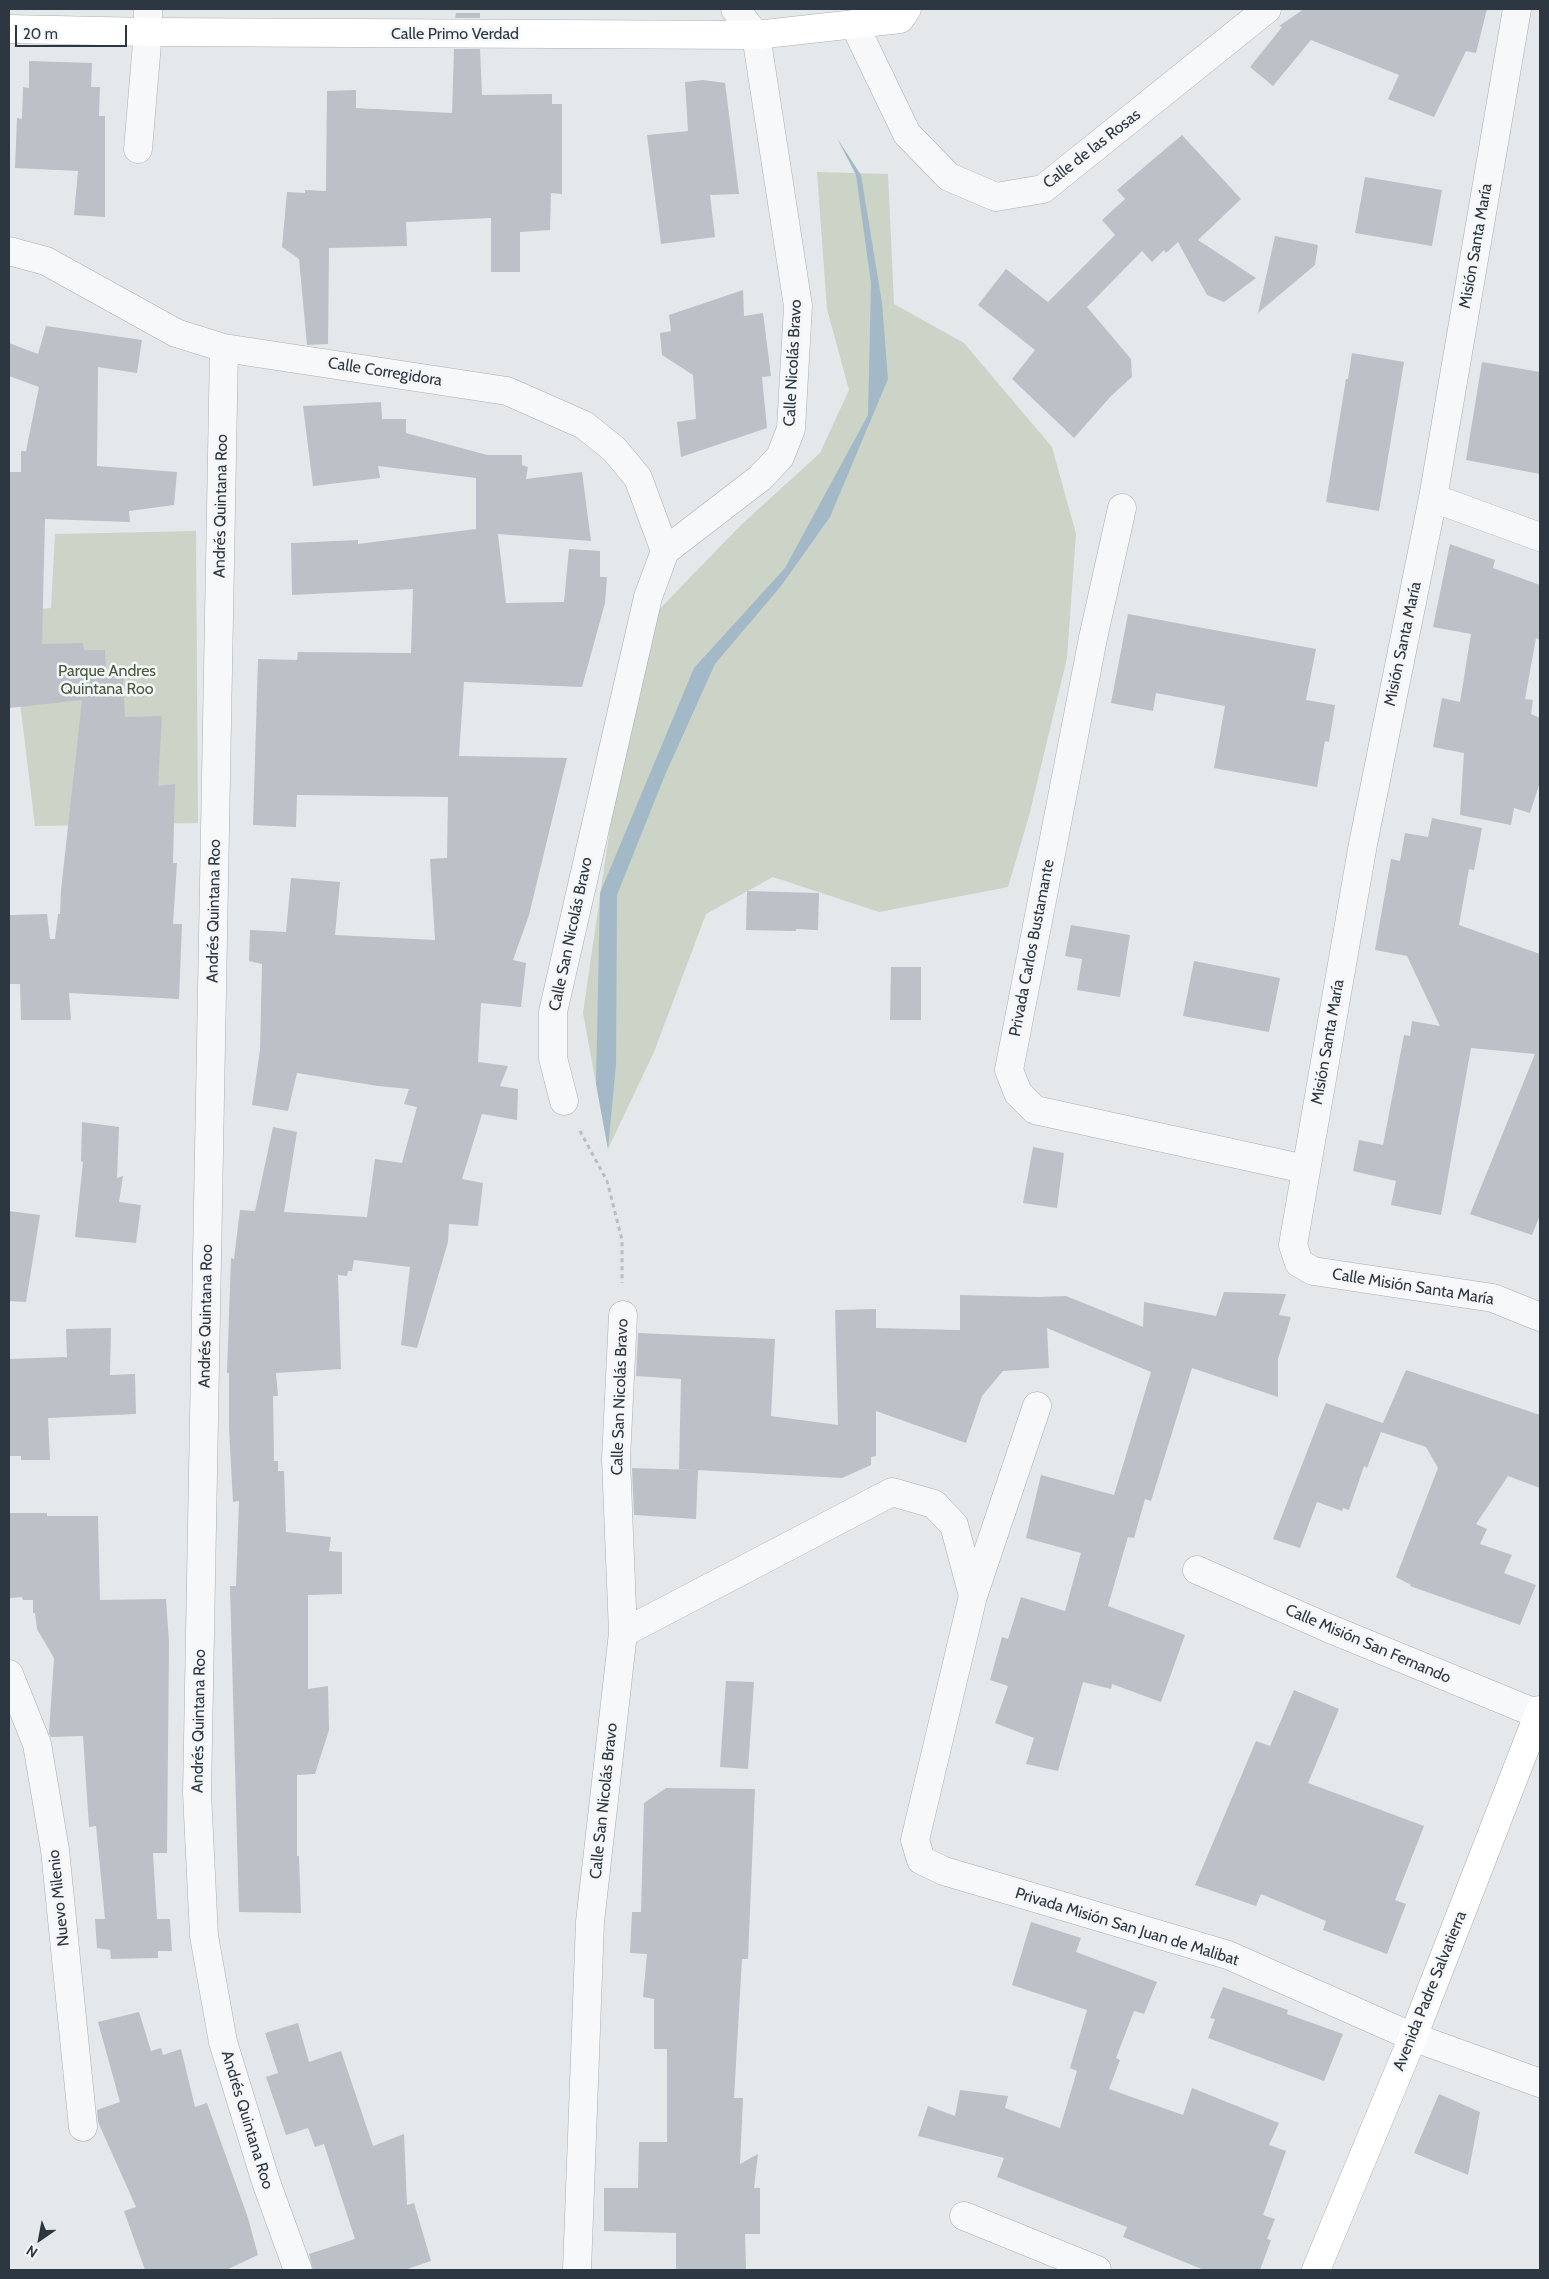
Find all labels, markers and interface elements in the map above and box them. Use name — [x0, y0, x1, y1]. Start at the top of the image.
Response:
scale bar — [18, 15, 130, 47]
street label: Calle Primo Verdad — [391, 24, 519, 44]
text: 20 m — [23, 25, 58, 43]
street label: Calle de las Rosas — [1040, 105, 1144, 193]
street label: Misión Santa María — [1456, 182, 1496, 310]
street label: Calle Nicolás Bravo — [780, 299, 806, 427]
street label: Calle Corregidora — [327, 354, 443, 390]
street label: Andrés Quintana Roo — [210, 434, 232, 578]
street label: Misión Santa María — [1380, 580, 1426, 708]
park label: Parque Andres Quintana Roo — [58, 661, 156, 699]
street label: Andrés Quintana Roo — [203, 839, 225, 983]
street label: Calle San Nicolás Bravo — [545, 855, 597, 1013]
street label: Privada Carlos Bustamante — [1005, 858, 1059, 1038]
street label: Misión Santa María — [1308, 978, 1348, 1106]
street label: Andrés Quintana Roo — [195, 1244, 217, 1388]
street label: Calle Misión Santa María — [1331, 1265, 1495, 1309]
street label: Calle San Nicolás Bravo — [608, 1318, 632, 1476]
street label: Calle Misión San Fernando — [1282, 1600, 1454, 1688]
street label: Andrés Quintana Roo — [188, 1649, 210, 1793]
street label: Calle San Nicolás Bravo — [586, 1722, 622, 1880]
street label: Nuevo Milenio — [44, 1849, 74, 1947]
street label: Privada Misión San Juan de Malibat — [1013, 1884, 1241, 1970]
street label: Avenida Padre Salvatierra — [1389, 1908, 1471, 2074]
street label: Andrés Quintana Roo — [217, 2048, 277, 2192]
north arrow — [15, 2214, 65, 2264]
text: N — [23, 2241, 41, 2262]

